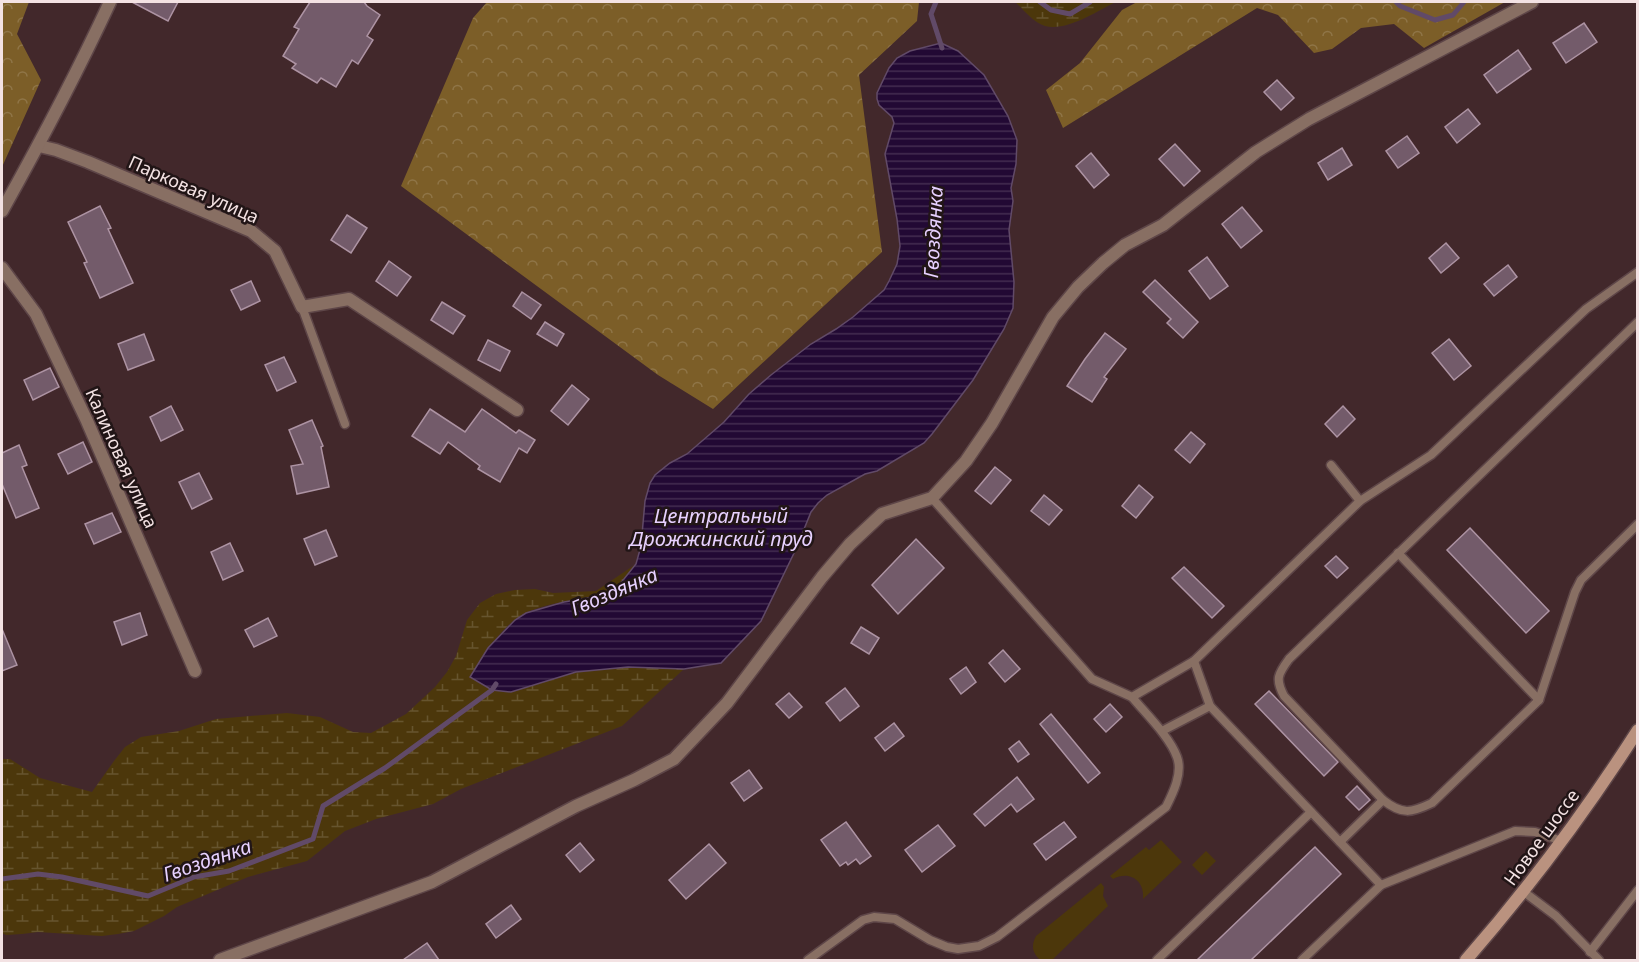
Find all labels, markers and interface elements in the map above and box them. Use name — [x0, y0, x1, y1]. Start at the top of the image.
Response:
street label: Парковая улица — [125, 150, 263, 228]
water label: Гвоздянка — [917, 185, 949, 279]
street label: Калиновая улица — [80, 384, 164, 532]
water label: Центральный Дрожжинский пруд — [627, 502, 813, 552]
water label: Гвоздянка — [566, 561, 662, 621]
street label: Новое шоссе — [1498, 784, 1584, 890]
water label: Гвоздянка — [159, 832, 255, 888]

